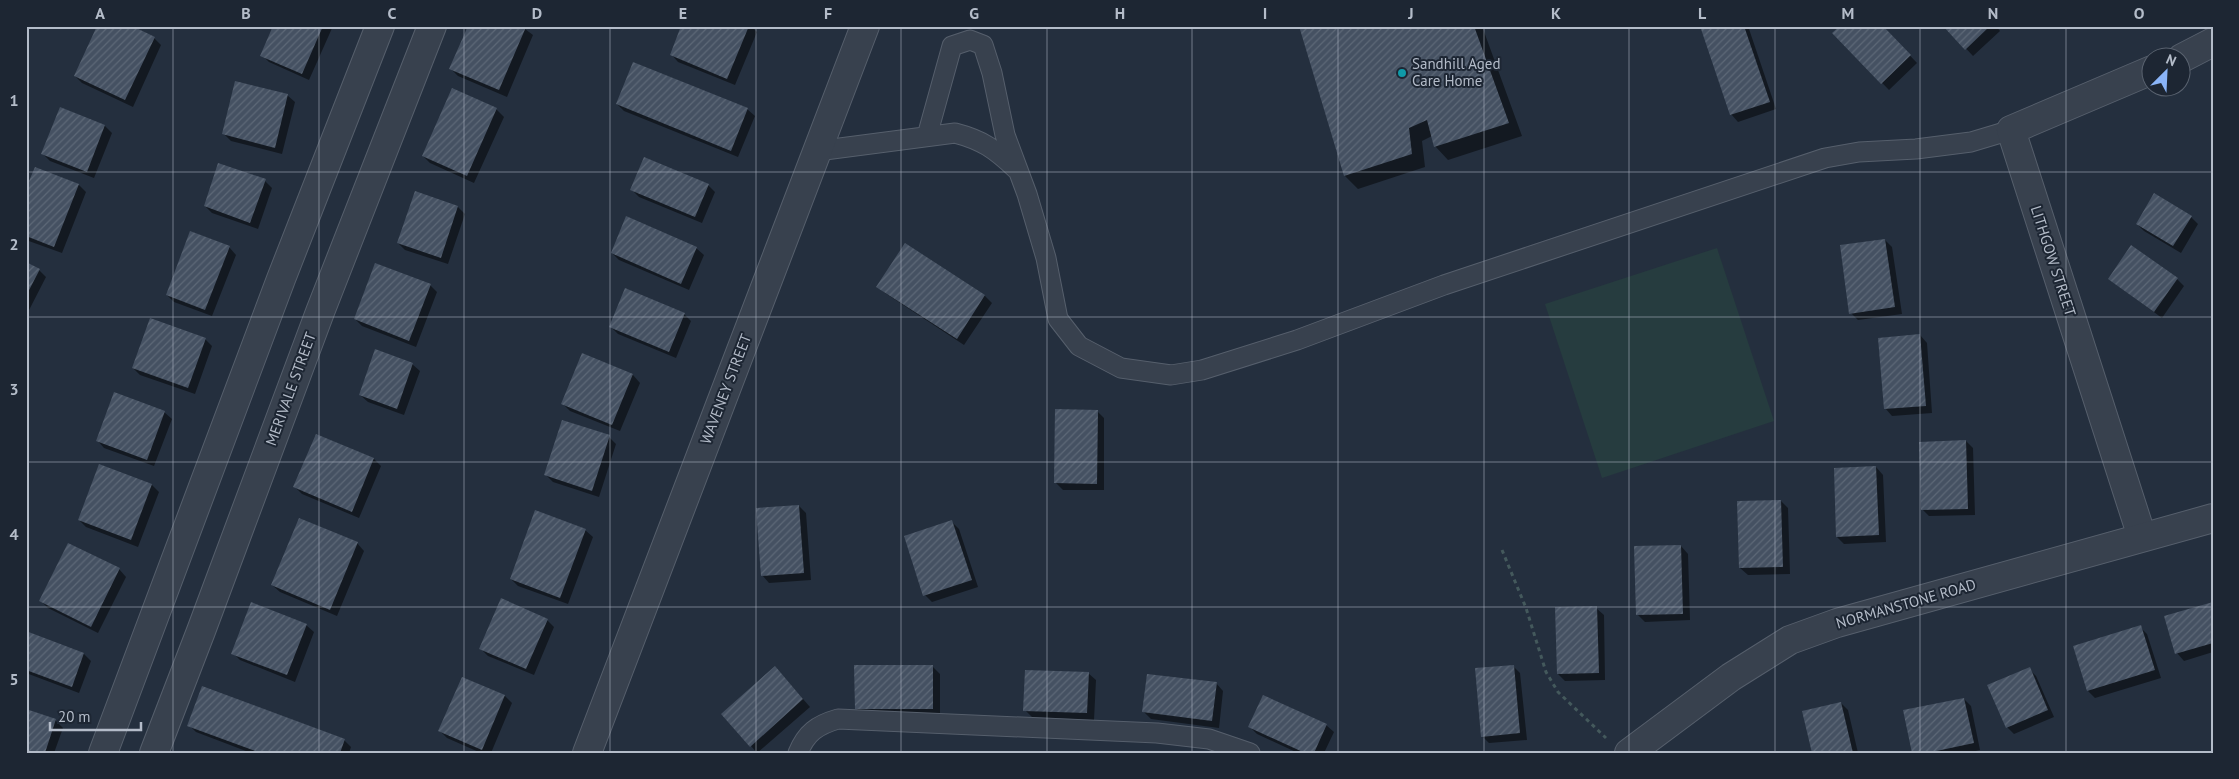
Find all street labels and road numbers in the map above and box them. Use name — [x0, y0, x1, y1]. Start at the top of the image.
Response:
street label: LITHGOW STREET — [2027, 203, 2081, 319]
street label: MERIVALE STREET — [261, 329, 320, 448]
street label: WAVENEY STREET — [696, 330, 756, 447]
street label: NORMANSTONE ROAD — [1834, 574, 1978, 633]

